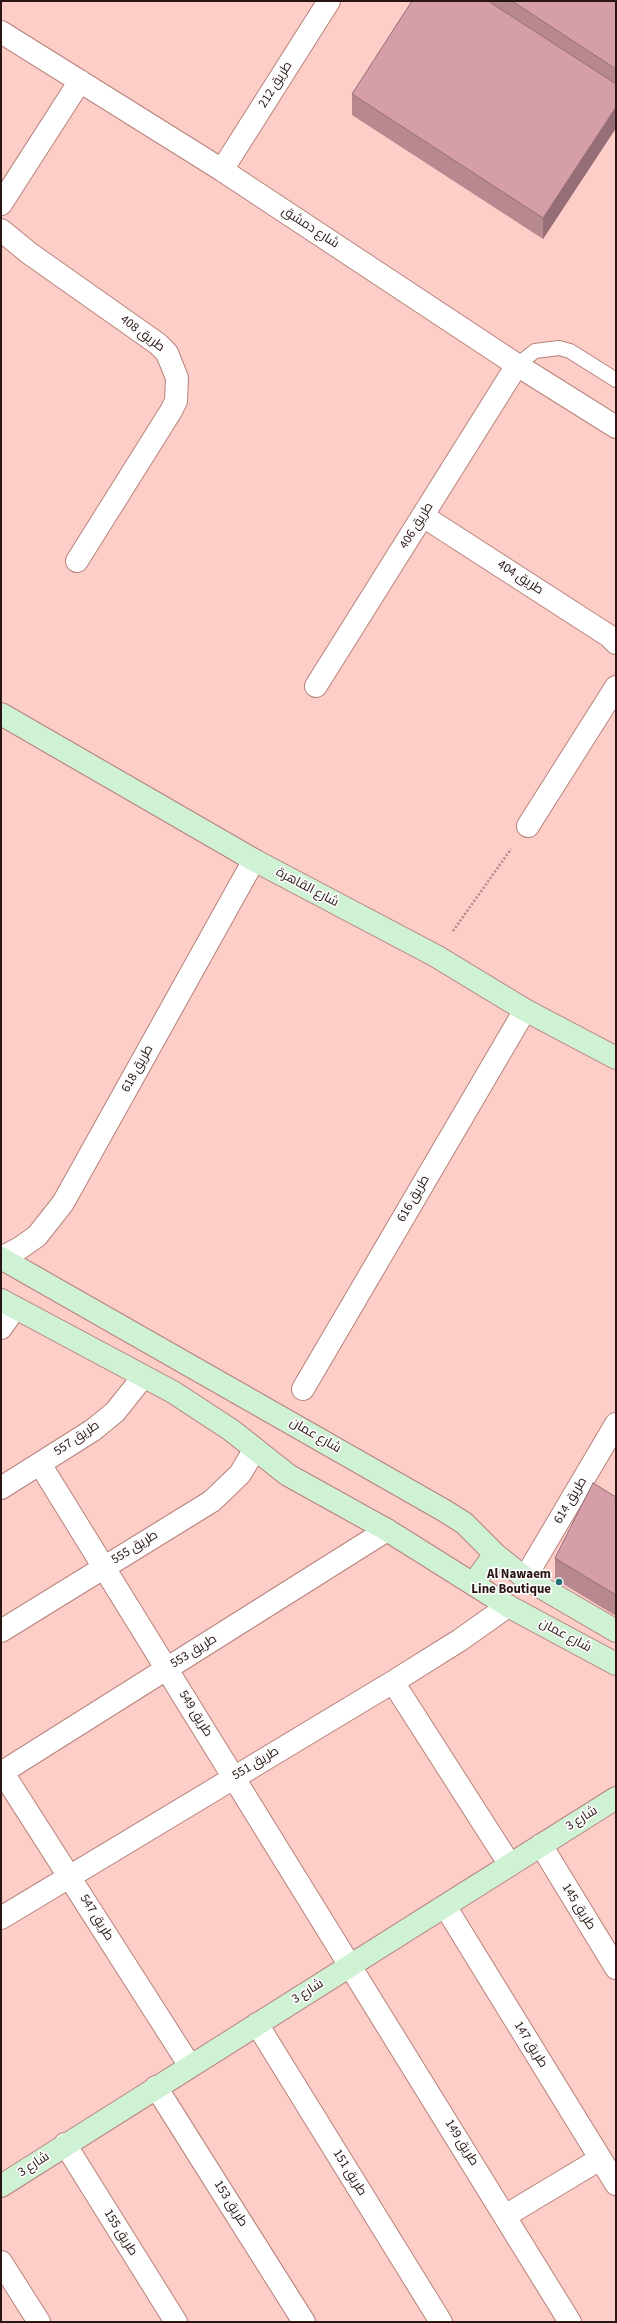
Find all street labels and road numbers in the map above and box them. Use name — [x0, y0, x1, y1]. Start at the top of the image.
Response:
street label: طريق 212 — [256, 59, 296, 111]
street label: شارع دمشق — [278, 204, 342, 252]
street label: طريق 408 — [117, 312, 167, 356]
street label: طريق 406 — [397, 500, 437, 552]
street label: طريق 404 — [494, 557, 546, 599]
street label: شارع القاهرة — [273, 865, 341, 911]
street label: طريق 618 — [119, 1043, 157, 1095]
street label: طريق 616 — [394, 1173, 434, 1225]
street label: شارع عمان — [287, 1415, 343, 1457]
street label: طريق 557 — [51, 1418, 103, 1460]
street label: طريق 614 — [551, 1475, 591, 1527]
street label: طريق 555 — [109, 1528, 161, 1568]
street label: شارع عمان — [536, 1616, 594, 1656]
street label: طريق 553 — [168, 1632, 220, 1672]
street label: طريق 549 — [175, 1688, 215, 1740]
street label: طريق 551 — [230, 1744, 282, 1784]
street label: شارع 3 — [563, 1803, 601, 1835]
street label: طريق 145 — [558, 1881, 598, 1933]
street label: طريق 547 — [76, 1892, 116, 1944]
street label: شارع 3 — [289, 1976, 327, 2008]
street label: طريق 147 — [510, 2019, 550, 2071]
street label: طريق 149 — [441, 2117, 481, 2169]
street label: طريق 151 — [329, 2147, 369, 2199]
street label: شارع 3 — [15, 2149, 53, 2181]
street label: طريق 153 — [210, 2178, 250, 2230]
street label: طريق 155 — [100, 2207, 140, 2259]

